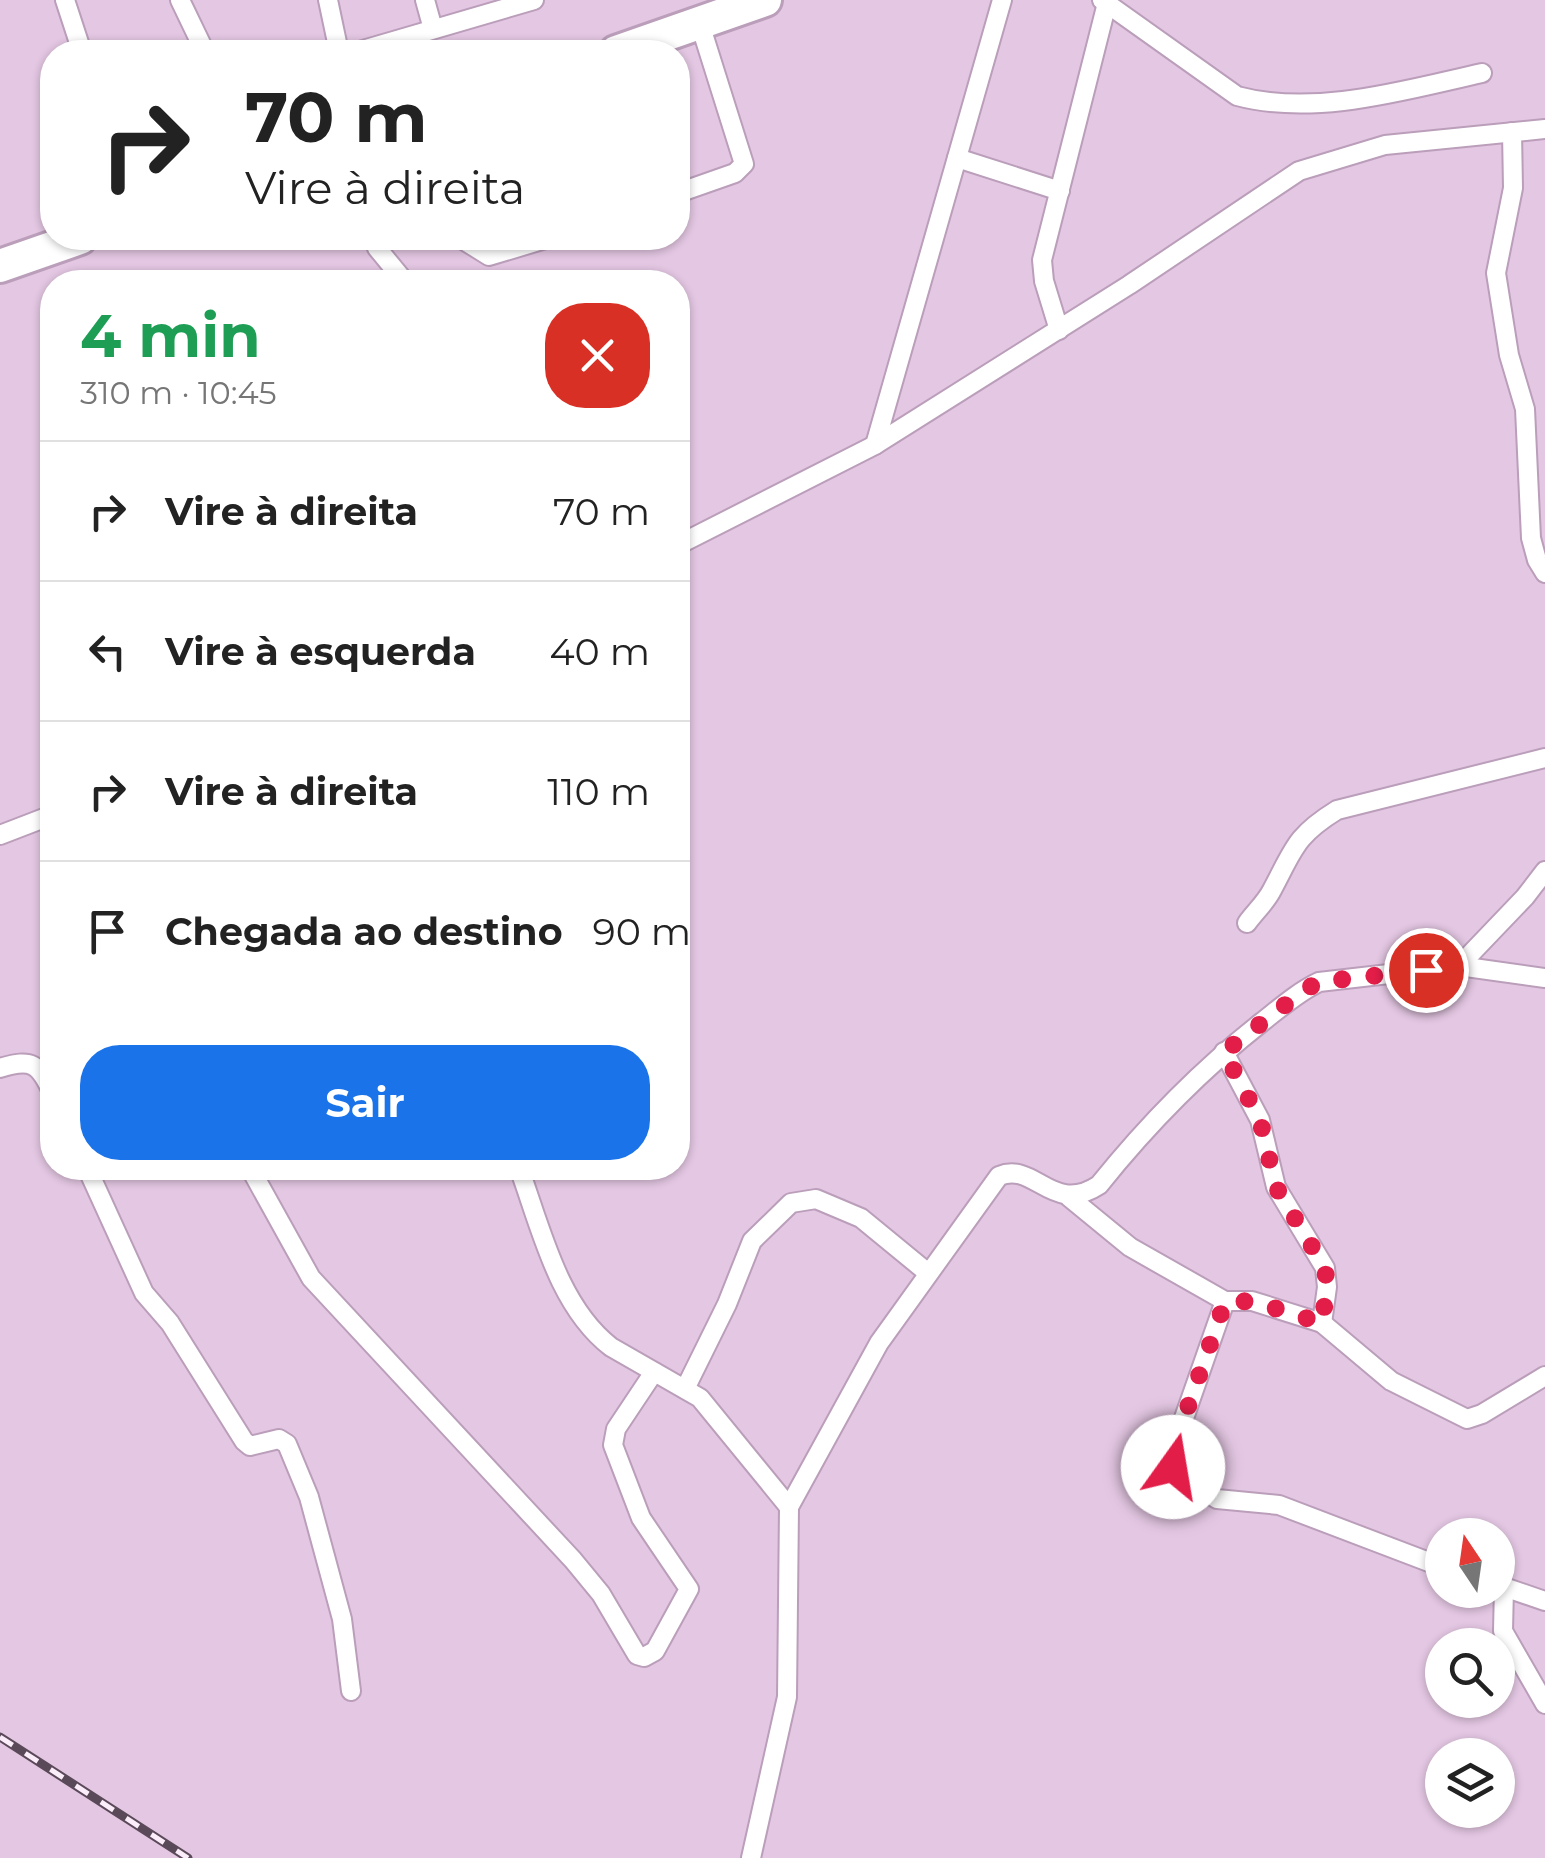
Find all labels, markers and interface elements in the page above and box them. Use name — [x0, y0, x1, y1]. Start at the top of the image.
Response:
text: 70 m — [245, 74, 428, 160]
icon: right — [80, 80, 210, 210]
text: Vire à direita — [245, 160, 525, 215]
text: 4 min — [80, 299, 261, 372]
button: close — [545, 303, 650, 408]
text: 310 m · 10:45 — [80, 373, 277, 412]
icon: right — [80, 484, 135, 539]
text: Vire à direita — [165, 488, 418, 535]
text: 70 m — [553, 488, 650, 535]
icon: left — [80, 624, 135, 679]
text: Vire à esquerda — [165, 628, 476, 675]
text: 40 m — [549, 628, 650, 675]
icon: right — [80, 764, 135, 819]
text: Vire à direita — [165, 768, 418, 815]
text: 110 m — [547, 768, 650, 815]
icon: arrive — [80, 904, 135, 959]
text: Chegada ao destino — [165, 908, 563, 955]
text: 90 m — [593, 908, 691, 955]
pin — [1384, 928, 1469, 1013]
icon: arrive — [1399, 943, 1454, 998]
button: Sair — [80, 1045, 650, 1160]
position arrow — [1121, 1415, 1225, 1519]
north arrow — [1425, 1518, 1515, 1608]
map controls — [1425, 1518, 1515, 1828]
button: search — [1425, 1628, 1515, 1718]
button: layers — [1425, 1738, 1515, 1828]

